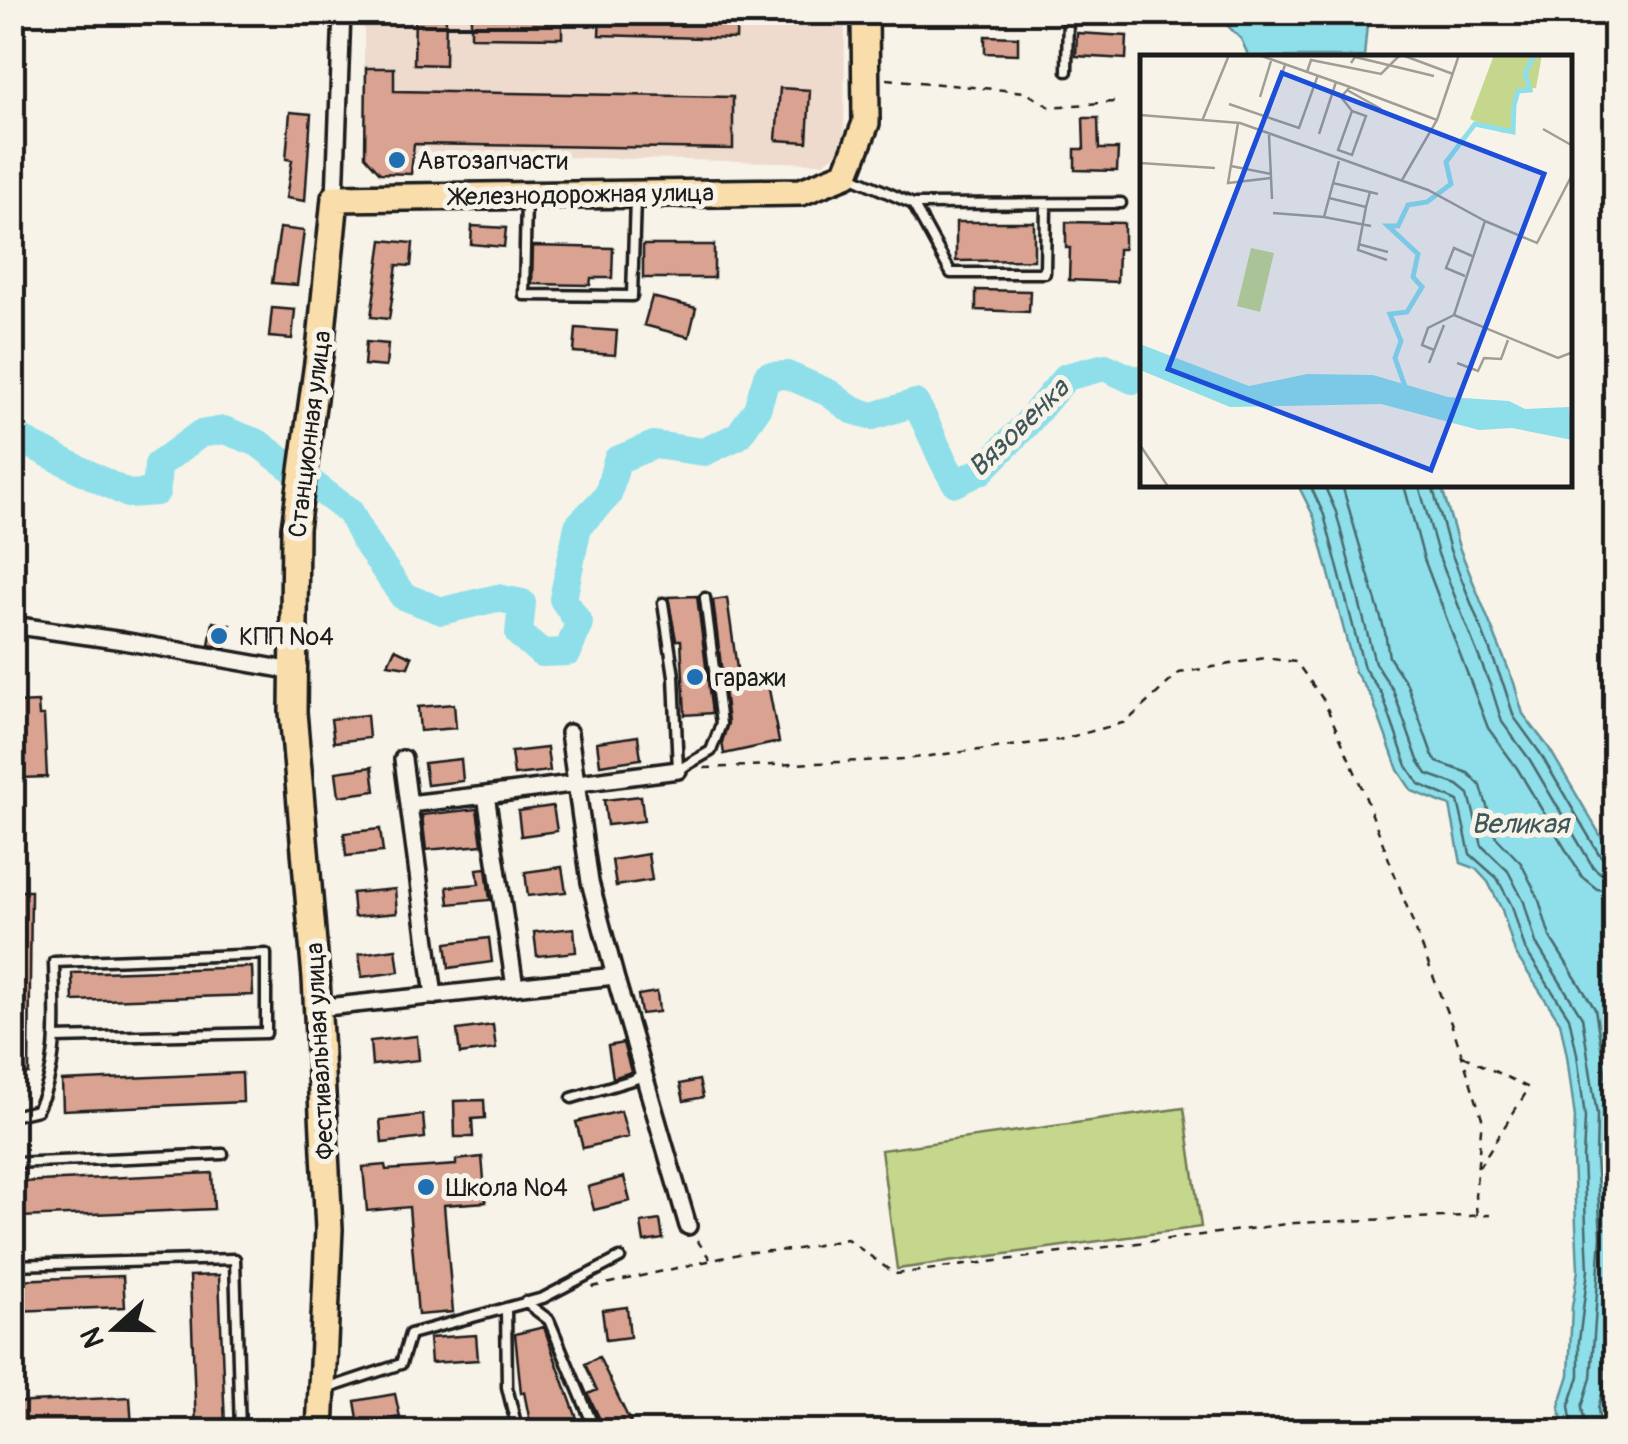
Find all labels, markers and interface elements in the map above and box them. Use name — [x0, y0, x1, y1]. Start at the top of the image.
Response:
inset map — [1140, 55, 1573, 488]
place label: Автозапчасти — [417, 146, 568, 177]
marker: Автозапчасти — [386, 149, 408, 171]
street label: Железнодорожная улица — [446, 178, 714, 213]
street label: Станционная улица — [282, 329, 339, 539]
water label: Вязовенка — [961, 370, 1078, 485]
place label: КПП №4 — [239, 622, 334, 653]
marker: КПП №4 — [208, 625, 230, 647]
place label: гаражи — [715, 663, 786, 694]
marker: гаражи — [684, 666, 706, 688]
water label: Великая — [1471, 807, 1572, 842]
street label: Фестивальная улица — [299, 942, 342, 1160]
place label: Школа №4 — [446, 1173, 568, 1204]
marker: Школа №4 — [415, 1176, 437, 1198]
north arrow — [65, 1279, 165, 1379]
text: N — [73, 1322, 113, 1353]

